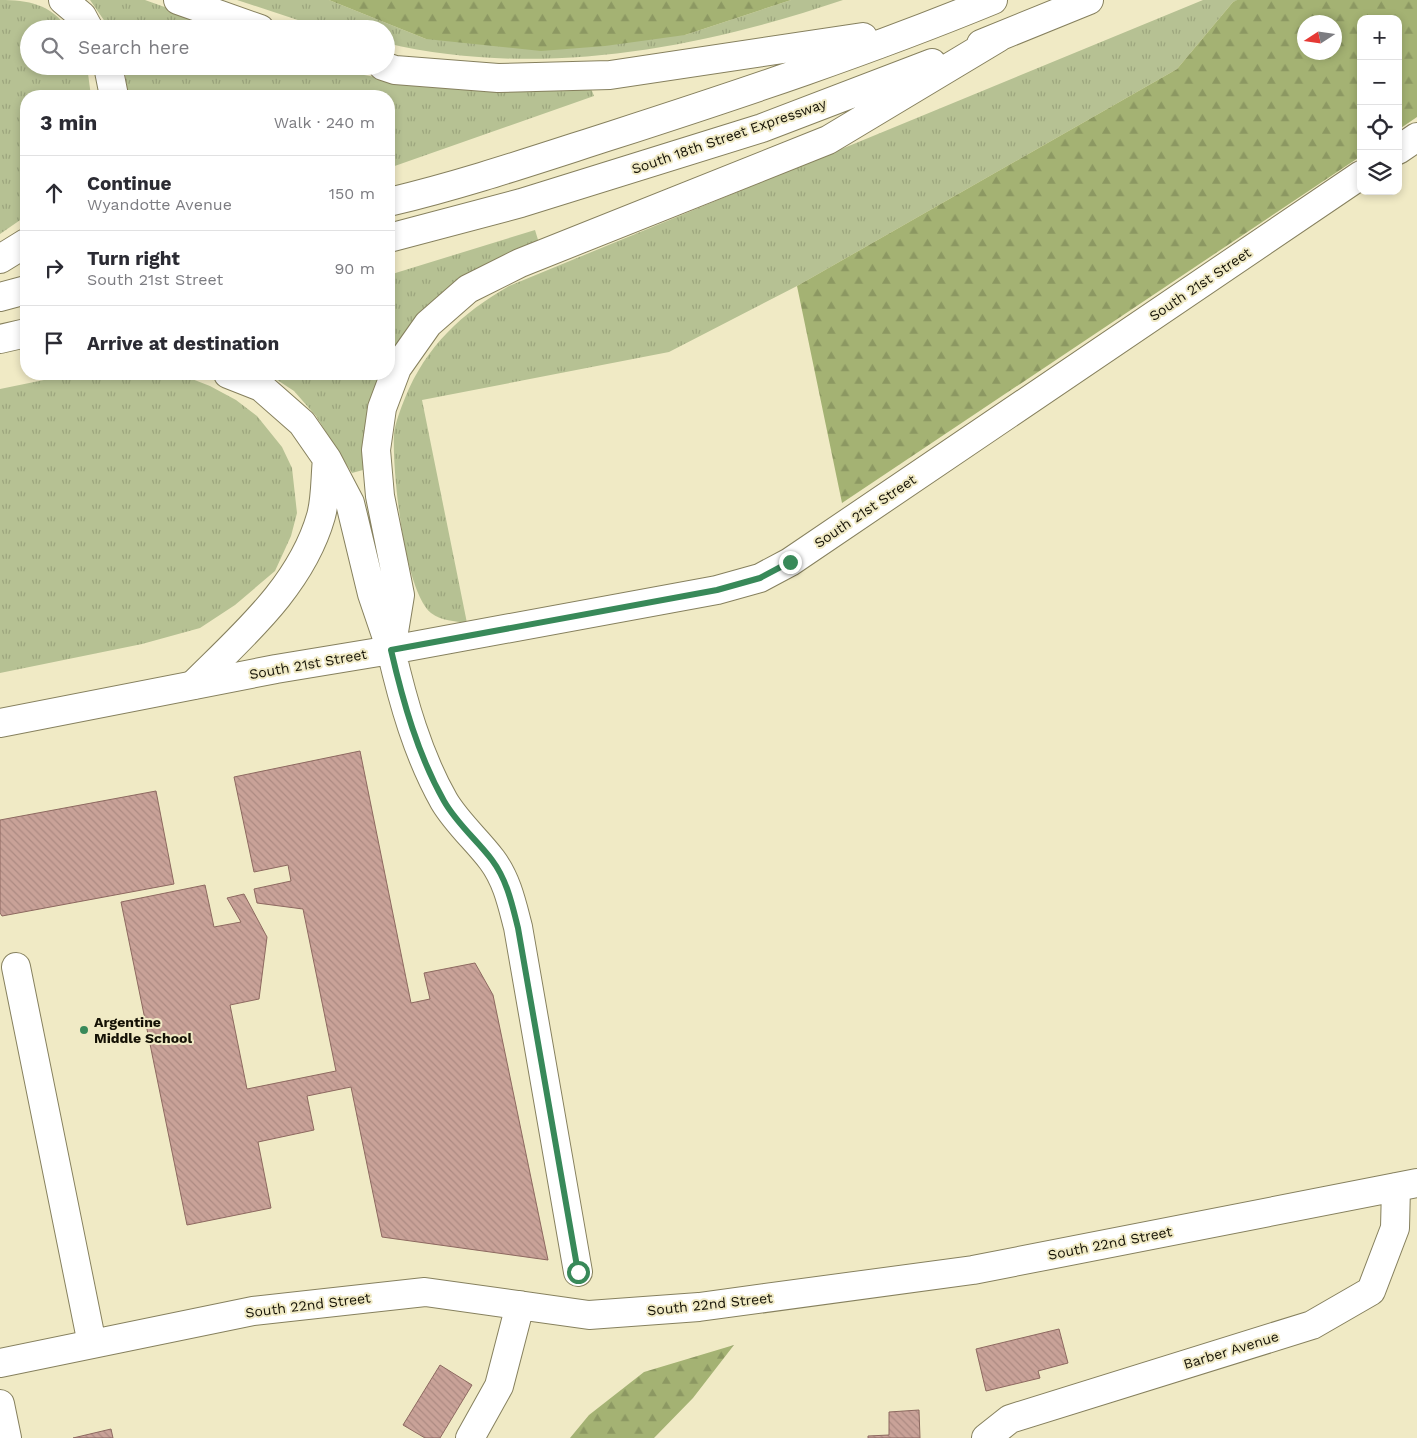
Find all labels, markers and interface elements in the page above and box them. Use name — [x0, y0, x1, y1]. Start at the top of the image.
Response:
north arrow — [1297, 15, 1342, 60]
map controls — [1357, 15, 1402, 195]
button: + — [1357, 15, 1402, 60]
search box — [20, 20, 395, 75]
icon: search — [38, 34, 66, 62]
text: Search here — [78, 36, 189, 59]
button: − — [1357, 60, 1402, 105]
street label: South 18th Street Expressway — [630, 95, 829, 177]
button: locate — [1357, 105, 1402, 150]
text: 3 min — [40, 110, 97, 135]
text: Walk · 240 m — [274, 113, 375, 132]
button: layers — [1357, 150, 1402, 195]
text: Continue — [87, 172, 171, 195]
icon: ahead — [40, 179, 68, 207]
text: 150 m — [329, 184, 375, 203]
text: Wyandotte Avenue — [87, 195, 232, 214]
street label: South 21st Street — [1146, 244, 1254, 324]
text: Turn right — [87, 247, 180, 270]
icon: right — [40, 254, 68, 282]
text: 90 m — [334, 259, 375, 278]
text: South 21st Street — [87, 270, 223, 289]
icon: arrive — [40, 329, 68, 357]
text: Arrive at destination — [87, 332, 279, 355]
street label: South 21st Street — [811, 471, 919, 551]
route end — [779, 551, 802, 574]
street label: South 21st Street — [248, 646, 368, 682]
place label: Argentine Middle School — [94, 1014, 192, 1046]
marker: Argentine Middle School — [78, 1024, 90, 1036]
street label: South 22nd Street — [1047, 1223, 1174, 1263]
route start — [567, 1261, 590, 1284]
street label: South 22nd Street — [244, 1289, 372, 1321]
street label: South 22nd Street — [647, 1289, 774, 1319]
street label: Barber Avenue — [1181, 1328, 1281, 1372]

